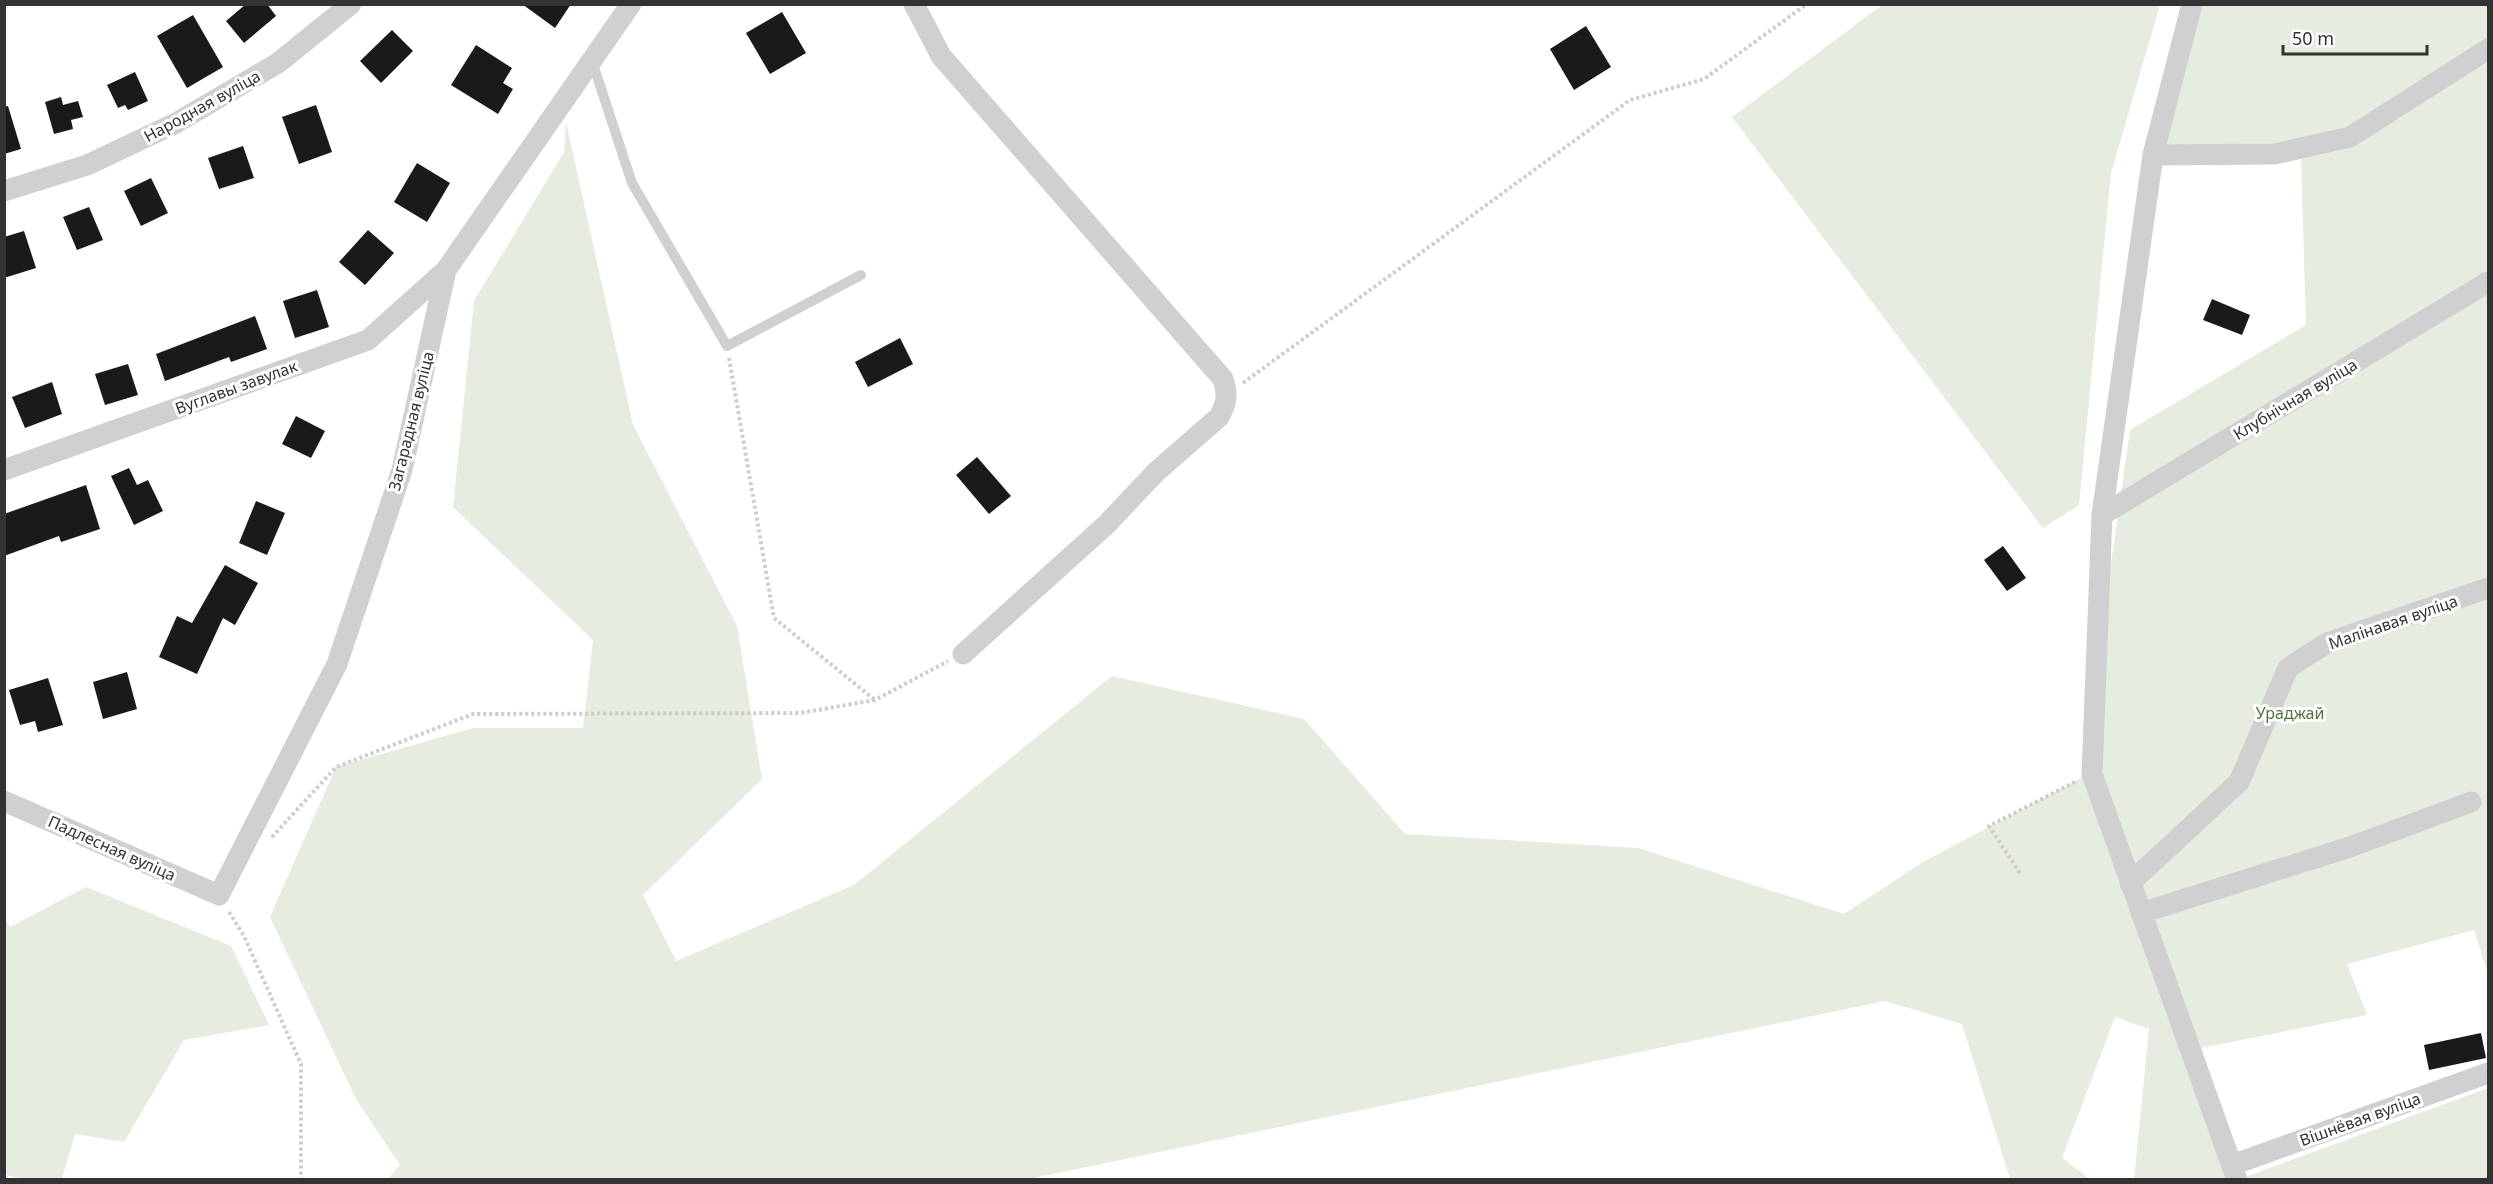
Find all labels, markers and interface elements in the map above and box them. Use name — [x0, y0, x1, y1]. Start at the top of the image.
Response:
scale bar — [2283, 18, 2427, 56]
text: 50 m — [2292, 26, 2334, 50]
street label: Народная вуліца — [140, 65, 264, 147]
street label: Загарадная вуліца — [383, 349, 439, 493]
street label: Клубнічная вуліца — [2229, 353, 2361, 445]
street label: Вуглавы завулак — [172, 355, 301, 419]
street label: Малінавая вуліца — [2325, 590, 2461, 654]
park label: Ураджай — [2256, 702, 2324, 724]
street label: Падлесная вуліца — [45, 810, 179, 886]
street label: Вішнёвая вуліца — [2296, 1087, 2424, 1151]

